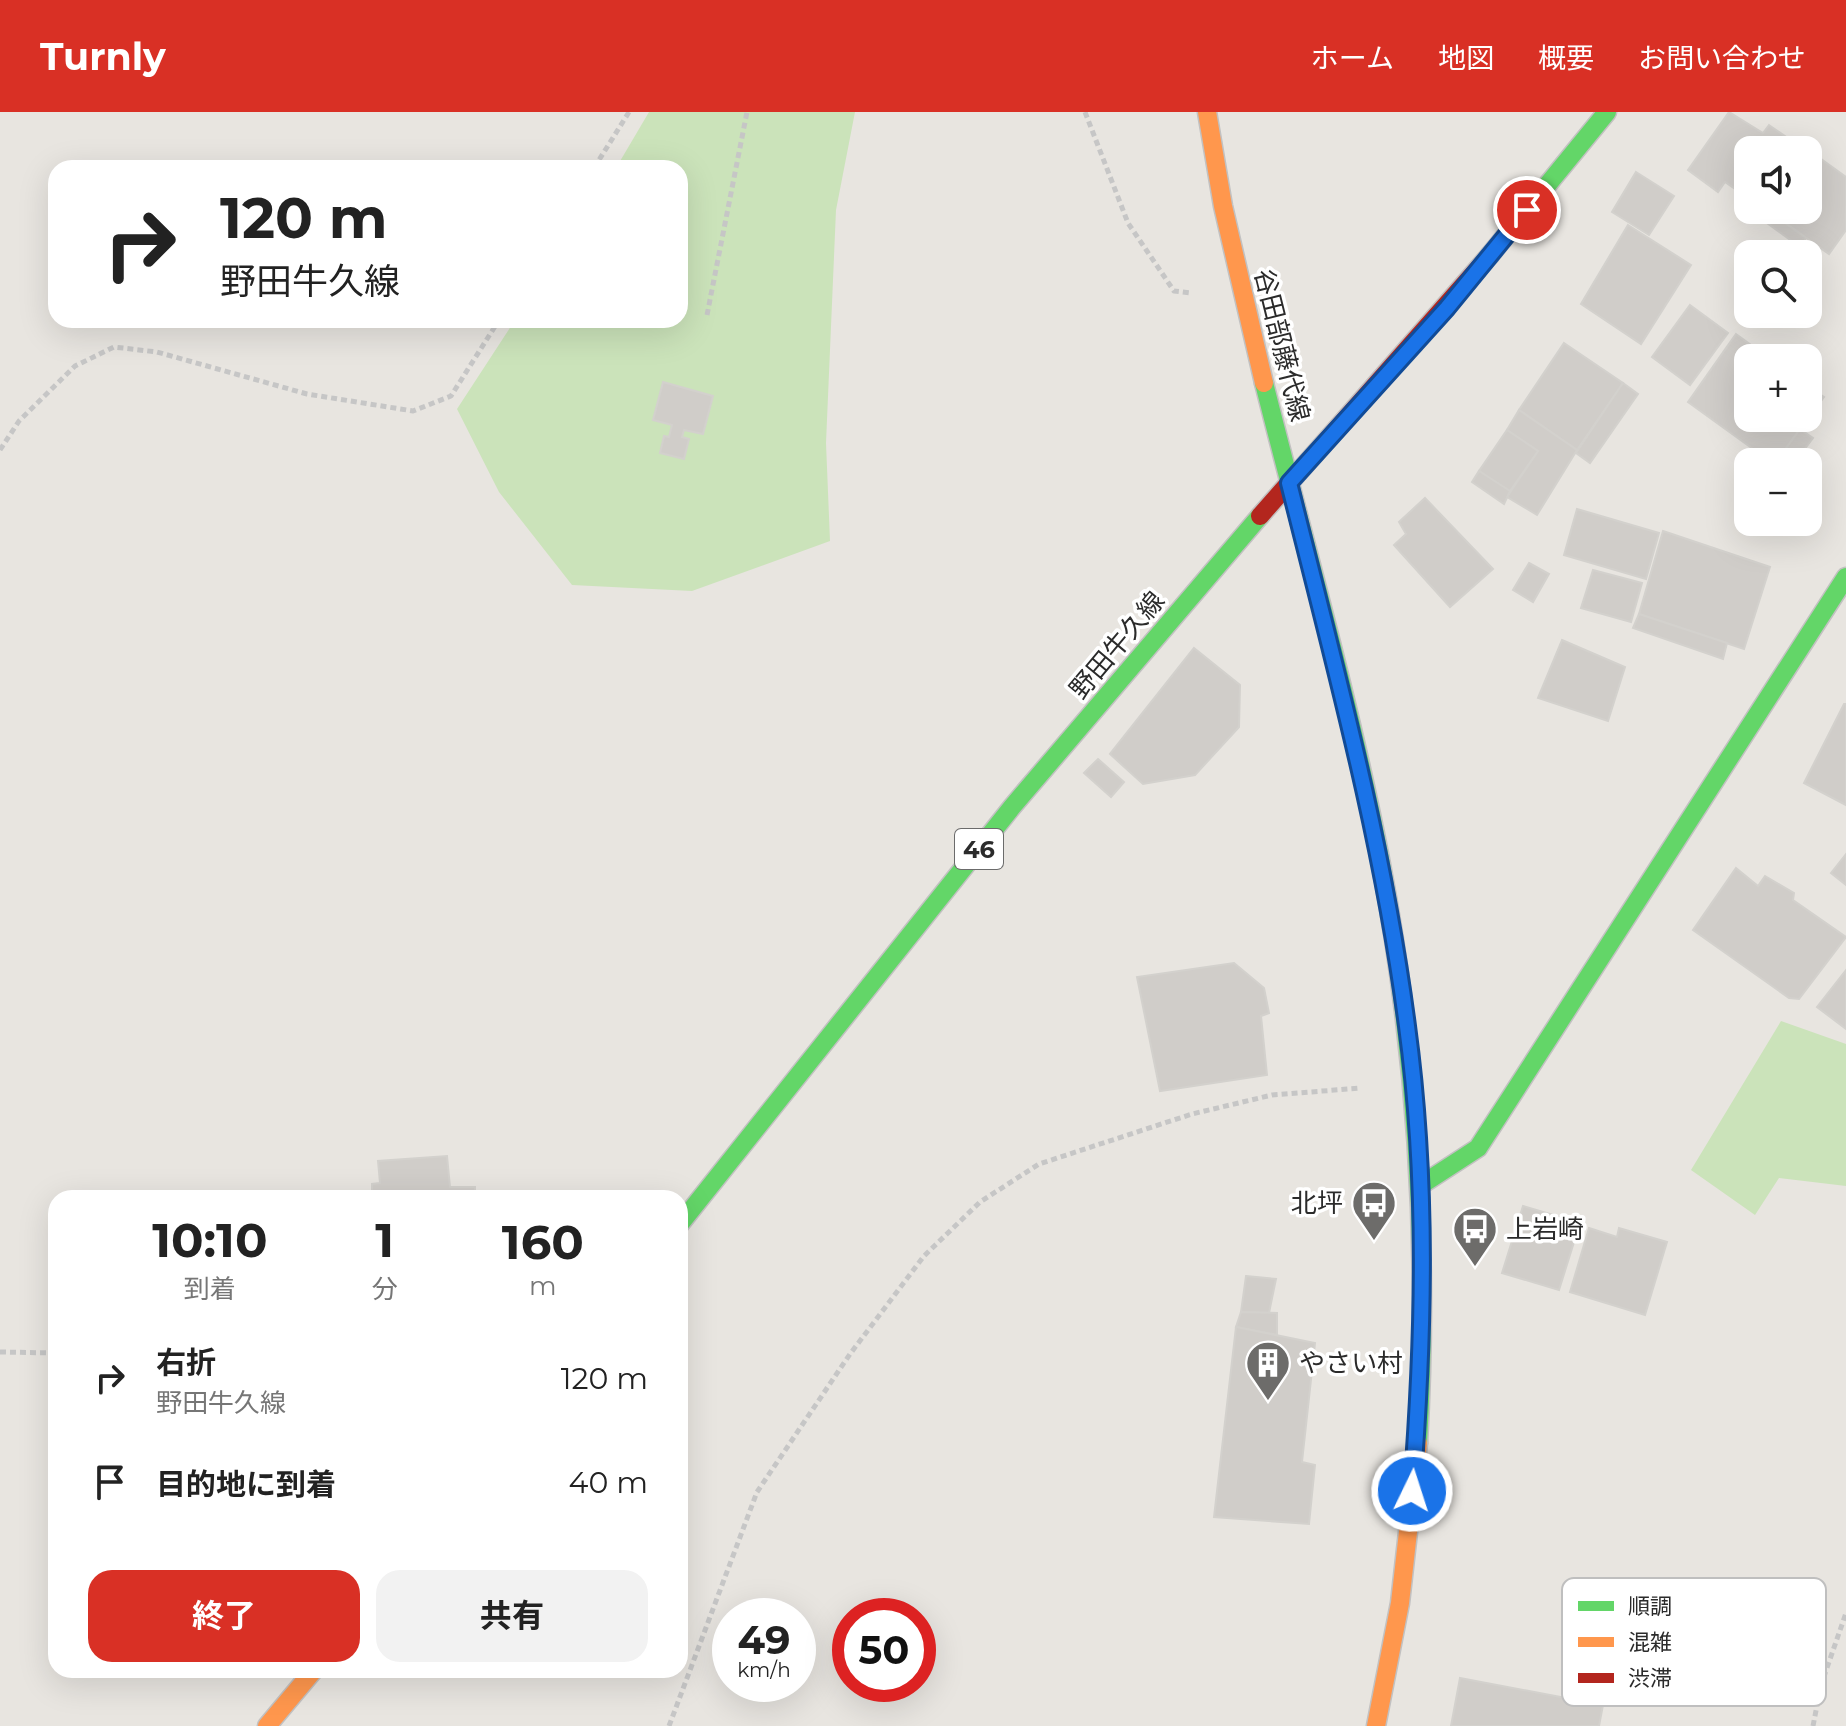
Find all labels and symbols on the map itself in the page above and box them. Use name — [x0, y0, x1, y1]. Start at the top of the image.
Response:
pin — [1493, 176, 1561, 244]
street label: 谷田部藤代線 — [1248, 265, 1316, 425]
street label: 野田牛久線 — [1063, 585, 1171, 705]
road number: 46 — [955, 829, 1003, 869]
bus stop icon: 北坪 — [1350, 1179, 1398, 1242]
place label: 北坪 — [1291, 1187, 1343, 1219]
bus stop icon: 上岩崎 — [1451, 1205, 1499, 1268]
place label: 上岩崎 — [1506, 1213, 1584, 1245]
building icon: やさい村 — [1244, 1339, 1292, 1402]
place label: やさい村 — [1299, 1347, 1403, 1379]
position arrow — [1370, 1449, 1454, 1533]
legend — [1562, 1578, 1826, 1706]
text: 順調 — [1628, 1593, 1672, 1620]
speed limit sign: 50 — [832, 1598, 936, 1702]
text: 混雑 — [1628, 1629, 1672, 1656]
text: 渋滞 — [1628, 1665, 1672, 1692]

